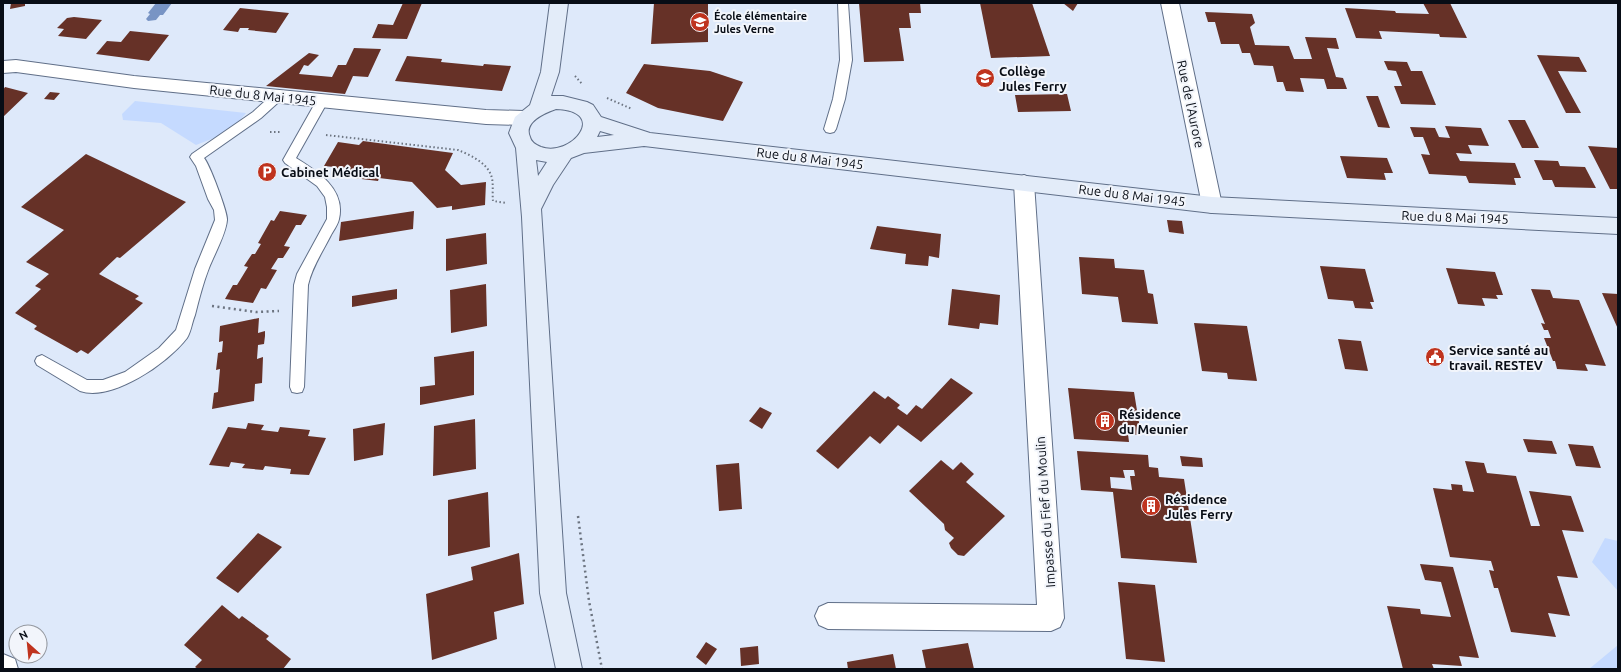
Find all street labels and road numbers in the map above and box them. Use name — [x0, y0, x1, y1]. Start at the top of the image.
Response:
street label: Rue de l'Aurore — [1175, 59, 1207, 149]
street label: Rue du 8 Mai 1945 — [209, 82, 317, 108]
street label: Rue du 8 Mai 1945 — [756, 145, 864, 171]
street label: Rue du 8 Mai 1945 — [1078, 182, 1186, 208]
street label: Rue du 8 Mai 1945 — [1401, 208, 1509, 226]
street label: Impasse du Fief du Moulin — [1033, 436, 1057, 588]

